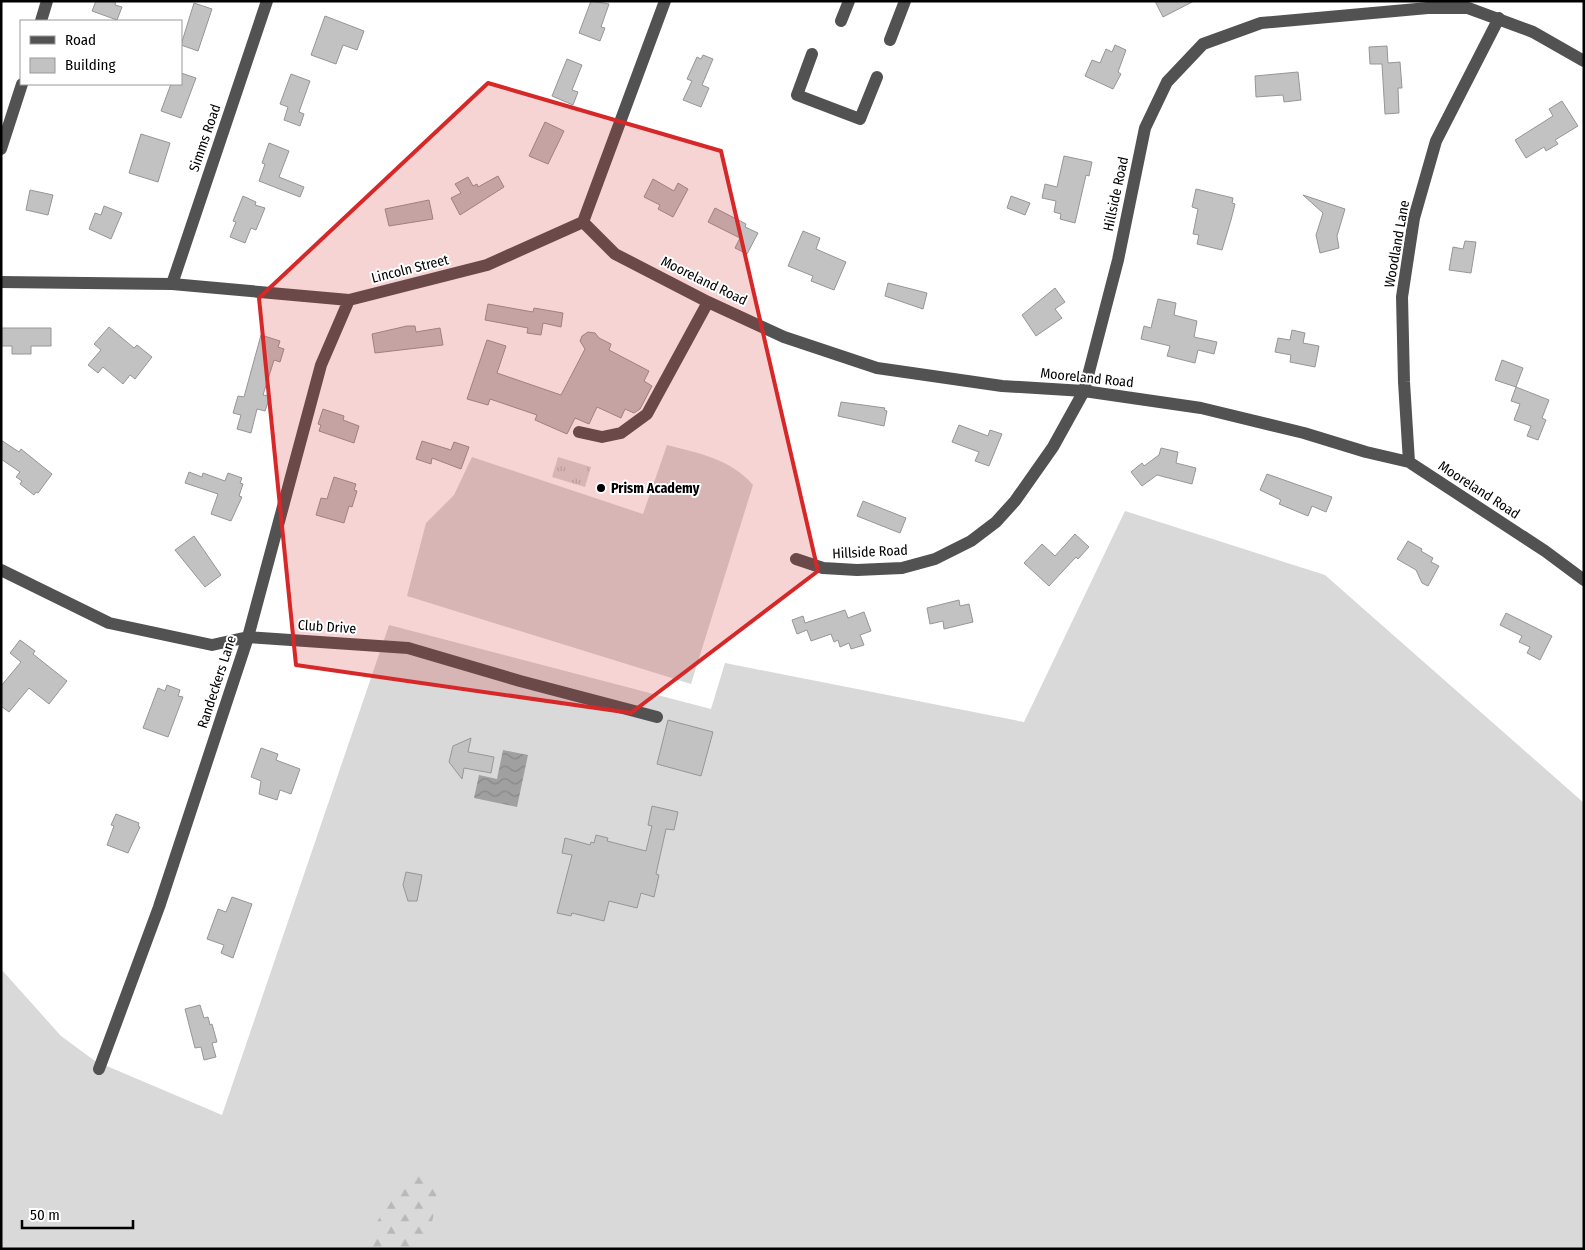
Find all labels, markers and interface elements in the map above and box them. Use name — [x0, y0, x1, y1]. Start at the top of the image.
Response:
legend — [20, 20, 182, 85]
text: Road — [65, 31, 96, 49]
text: Building — [65, 56, 116, 74]
street label: Simms Road — [186, 102, 224, 174]
street label: Hillside Road — [1100, 155, 1132, 233]
street label: Woodland Lane — [1381, 199, 1413, 289]
street label: Lincoln Street — [370, 251, 451, 287]
street label: Mooreland Road — [658, 253, 750, 309]
street label: Mooreland Road — [1039, 365, 1135, 391]
street label: Mooreland Road — [1435, 457, 1523, 523]
place label: Prism Academy — [611, 480, 700, 497]
marker: Prism Academy — [595, 482, 607, 494]
street label: Hillside Road — [832, 542, 908, 562]
street label: Club Drive — [297, 616, 357, 638]
street label: Randeckers Lane — [194, 633, 240, 731]
scale bar — [22, 1198, 134, 1230]
text: 50 m — [30, 1206, 60, 1224]

